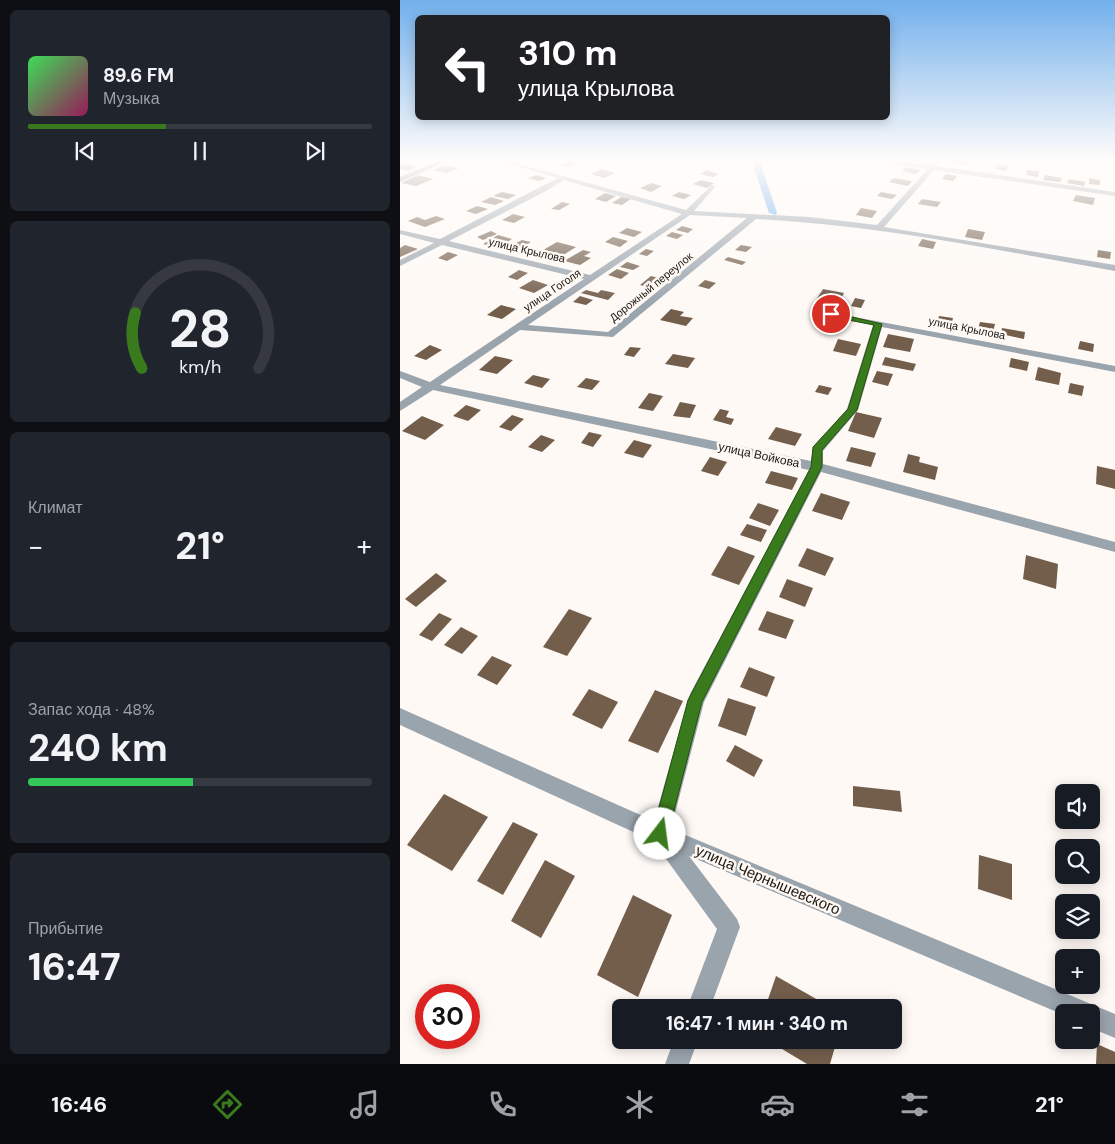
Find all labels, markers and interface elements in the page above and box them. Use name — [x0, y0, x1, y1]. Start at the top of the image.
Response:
text: 310 m — [518, 30, 617, 76]
icon: left — [435, 35, 500, 100]
text: 89.6 FM — [103, 63, 174, 88]
text: улица Крылова — [518, 74, 674, 103]
text: Музыка — [103, 88, 160, 109]
icon: previous — [71, 137, 99, 165]
icon: pause — [186, 137, 214, 165]
icon: next — [301, 137, 329, 165]
street label: улица Крылова — [487, 234, 567, 266]
street label: Дорожный переулок — [607, 249, 696, 325]
street label: улица Гоголя — [521, 266, 584, 314]
pin — [810, 293, 852, 335]
text: 28 — [169, 295, 231, 363]
icon: arrive — [817, 300, 845, 328]
street label: улица Крылова — [927, 314, 1008, 342]
text: km/h — [179, 355, 221, 379]
street label: улица Войкова — [717, 439, 801, 471]
text: Климат — [28, 497, 82, 518]
text: 21° — [175, 521, 225, 571]
text: − — [28, 528, 43, 565]
text: + — [357, 528, 372, 565]
text: Запас хода · 48% — [28, 699, 155, 720]
text: 240 km — [28, 723, 168, 773]
map controls — [1055, 784, 1100, 1049]
button: sound — [1055, 784, 1100, 829]
position arrow — [633, 807, 685, 859]
button: search — [1055, 839, 1100, 884]
street label: улица Чернышевского — [693, 840, 843, 920]
button: layers — [1055, 894, 1100, 939]
text: Прибытие — [28, 918, 103, 939]
text: 16:47 — [28, 942, 121, 992]
button: + — [1055, 949, 1100, 994]
speed limit sign: 30 — [415, 984, 480, 1049]
button: − — [1055, 1004, 1100, 1049]
text: 16:47 · 1 мин · 340 m — [666, 1011, 848, 1036]
icon: directions — [210, 1087, 245, 1122]
icon: music — [347, 1087, 382, 1122]
icon: phone — [485, 1087, 520, 1122]
icon: climate — [622, 1087, 657, 1122]
icon: car — [760, 1087, 795, 1122]
icon: filters — [897, 1087, 932, 1122]
text: 16:46 — [51, 1090, 107, 1119]
text: 21° — [1035, 1090, 1064, 1119]

